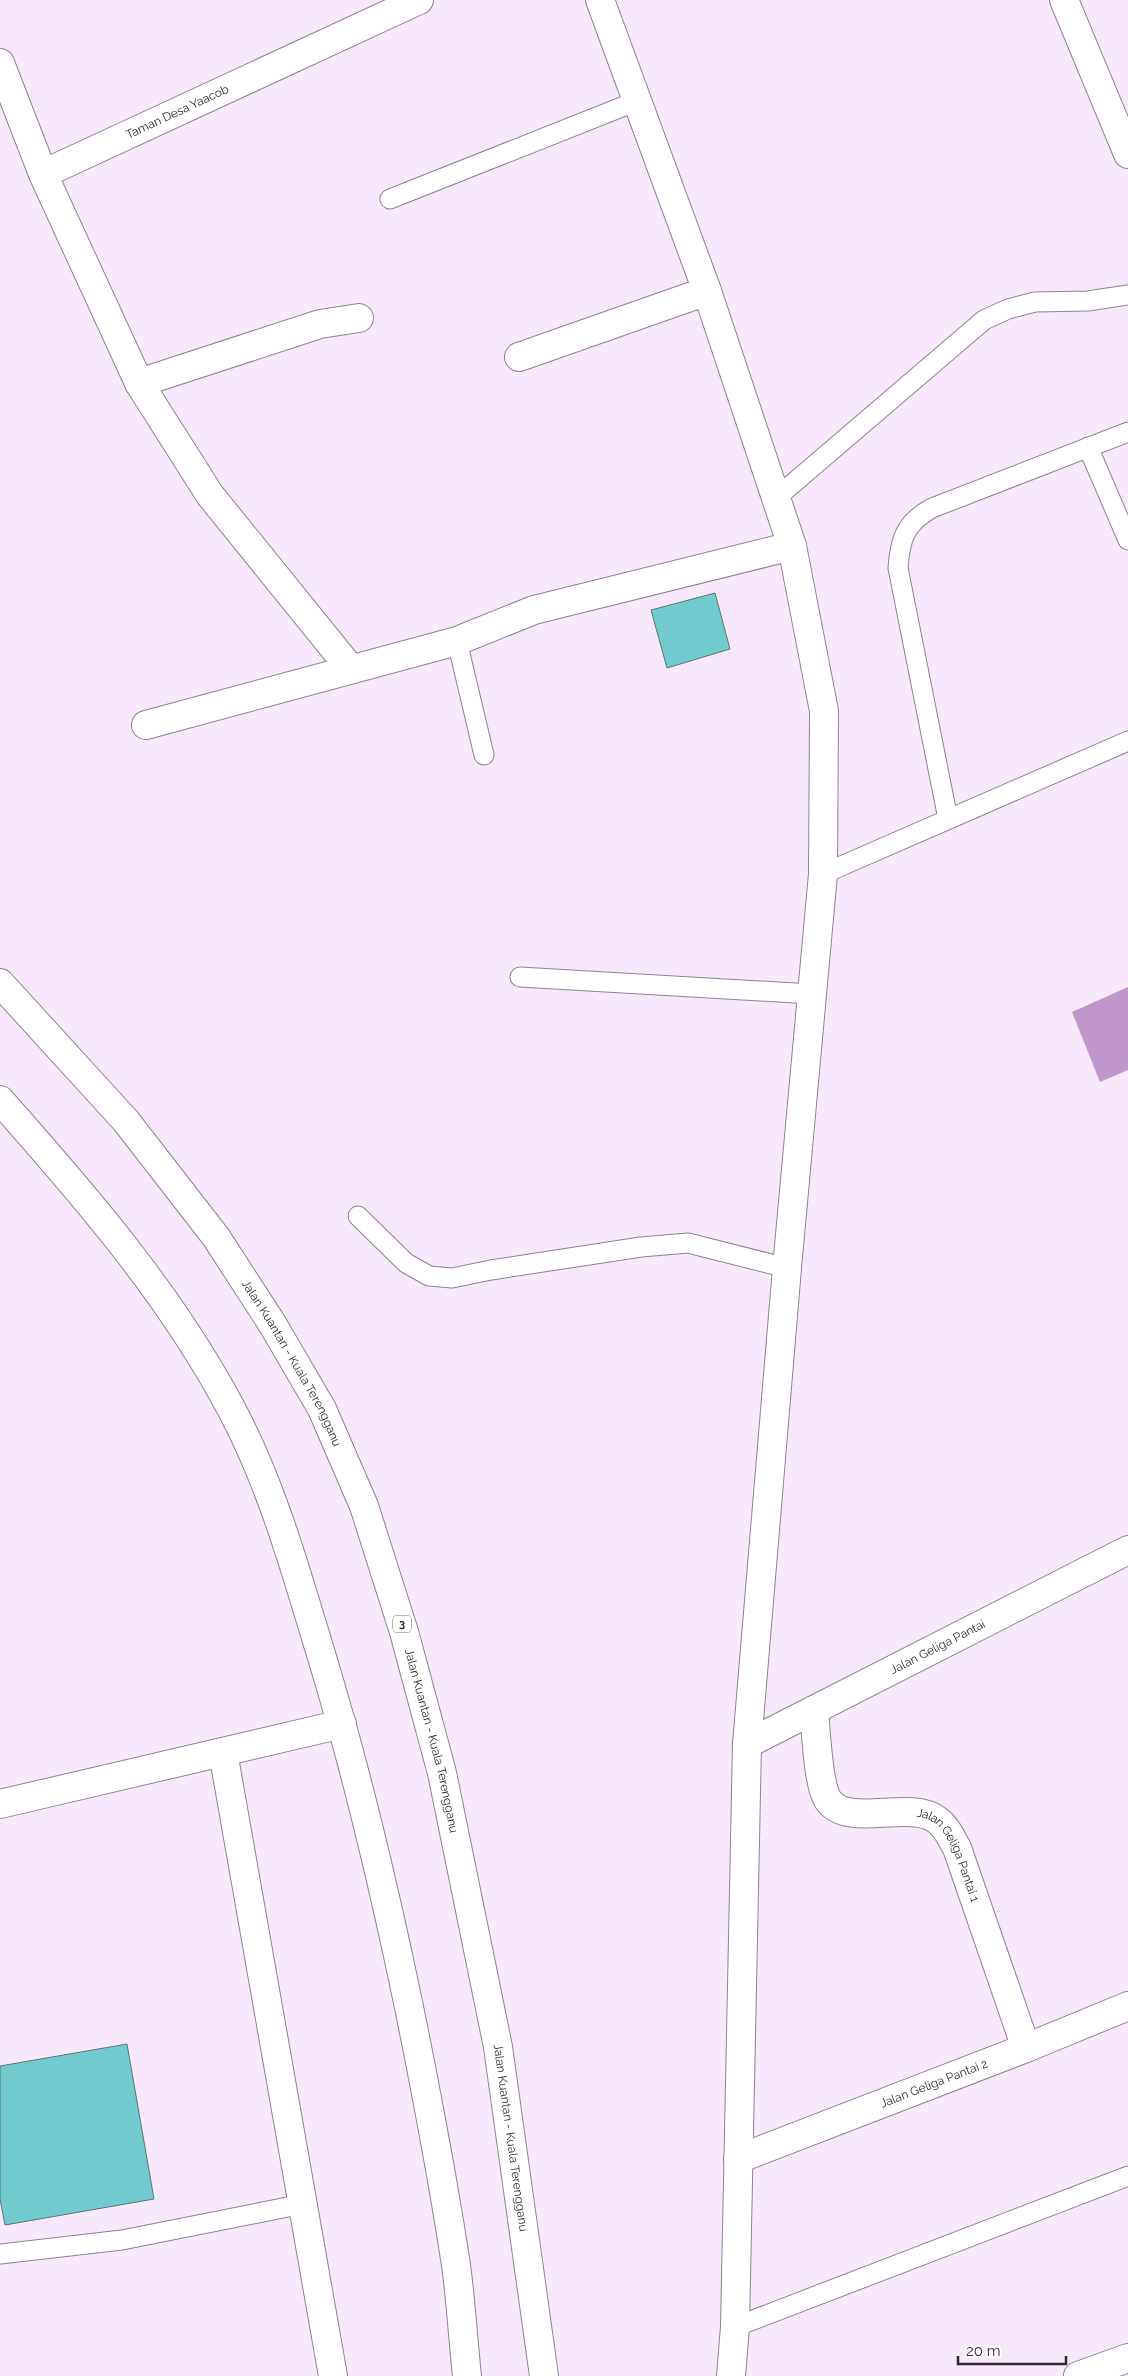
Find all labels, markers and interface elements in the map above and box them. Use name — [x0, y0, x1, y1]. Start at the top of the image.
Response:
street label: Taman Desa Yaacob — [124, 82, 231, 142]
street label: Jalan Kuantan - Kuala Terengganu — [239, 1277, 344, 1448]
road number: 3 — [393, 1616, 411, 1632]
street label: Jalan Geliga Pantai — [888, 1617, 988, 1677]
street label: Jalan Kuantan - Kuala Terengganu — [402, 1647, 461, 1834]
street label: Jalan Geliga Pantai 1 — [916, 1806, 982, 1904]
street label: Jalan Kuantan - Kuala Terengganu — [491, 2043, 531, 2232]
street label: Jalan Geliga Pantai 2 — [878, 2056, 990, 2111]
scale bar — [958, 2334, 1066, 2366]
text: 20 m — [966, 2342, 1001, 2360]

